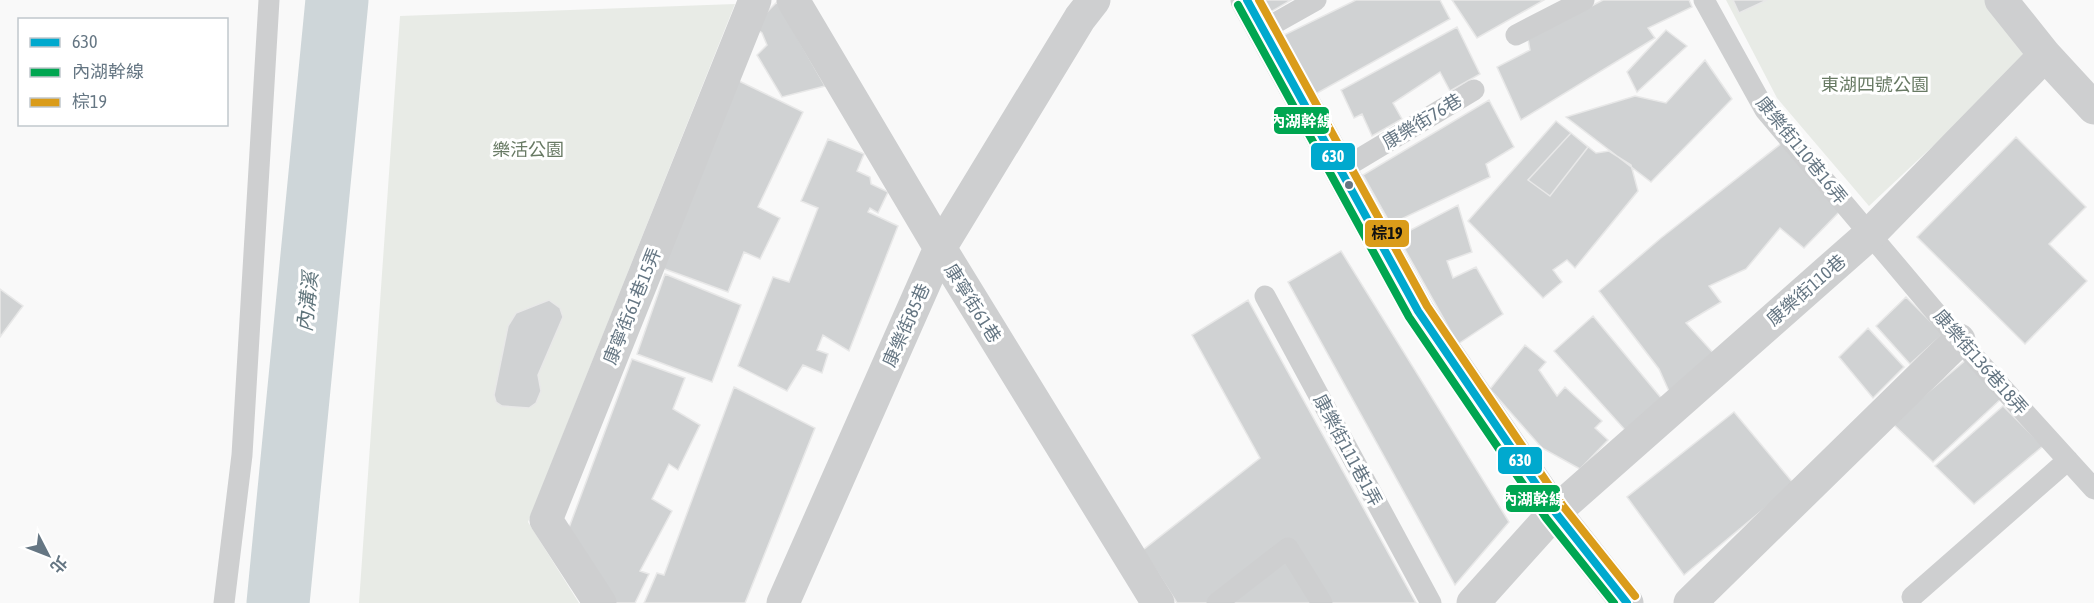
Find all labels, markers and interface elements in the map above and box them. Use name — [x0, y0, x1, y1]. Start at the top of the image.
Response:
legend — [18, 18, 228, 126]
text: 630 — [72, 31, 97, 52]
text: 內湖幹線 — [72, 61, 144, 82]
park label: 東湖四號公園 — [1821, 74, 1929, 95]
street label: 康樂街76巷 — [1378, 89, 1466, 153]
text: 棕19 — [72, 91, 107, 112]
street label: 康樂街110巷16弄 — [1752, 92, 1852, 208]
line badge: 內湖幹線 — [1273, 106, 1330, 135]
text: 內湖幹線 — [1269, 112, 1333, 130]
park label: 樂活公園 — [492, 139, 564, 160]
line badge: 630 — [1310, 142, 1356, 171]
text: 630 — [1322, 147, 1345, 165]
unlabelled marker — [1343, 179, 1355, 191]
line badge: 棕19 — [1364, 219, 1410, 248]
text: 棕19 — [1371, 224, 1403, 242]
street label: 康寧街61巷15弄 — [599, 245, 665, 367]
street label: 康樂街110巷 — [1762, 250, 1850, 330]
street label: 康寧街61巷 — [941, 260, 1005, 346]
water label: 內溝溪 — [292, 268, 322, 333]
street label: 康樂街85巷 — [878, 280, 934, 370]
street label: 康樂街136巷18弄 — [1930, 305, 2032, 419]
street label: 康樂街111巷1弄 — [1310, 390, 1386, 510]
line badge: 630 — [1497, 446, 1543, 475]
text: 630 — [1509, 451, 1532, 469]
line badge: 內湖幹線 — [1505, 484, 1561, 513]
text: 內湖幹線 — [1501, 490, 1565, 508]
north arrow — [18, 525, 78, 585]
text: 北 — [47, 553, 71, 577]

